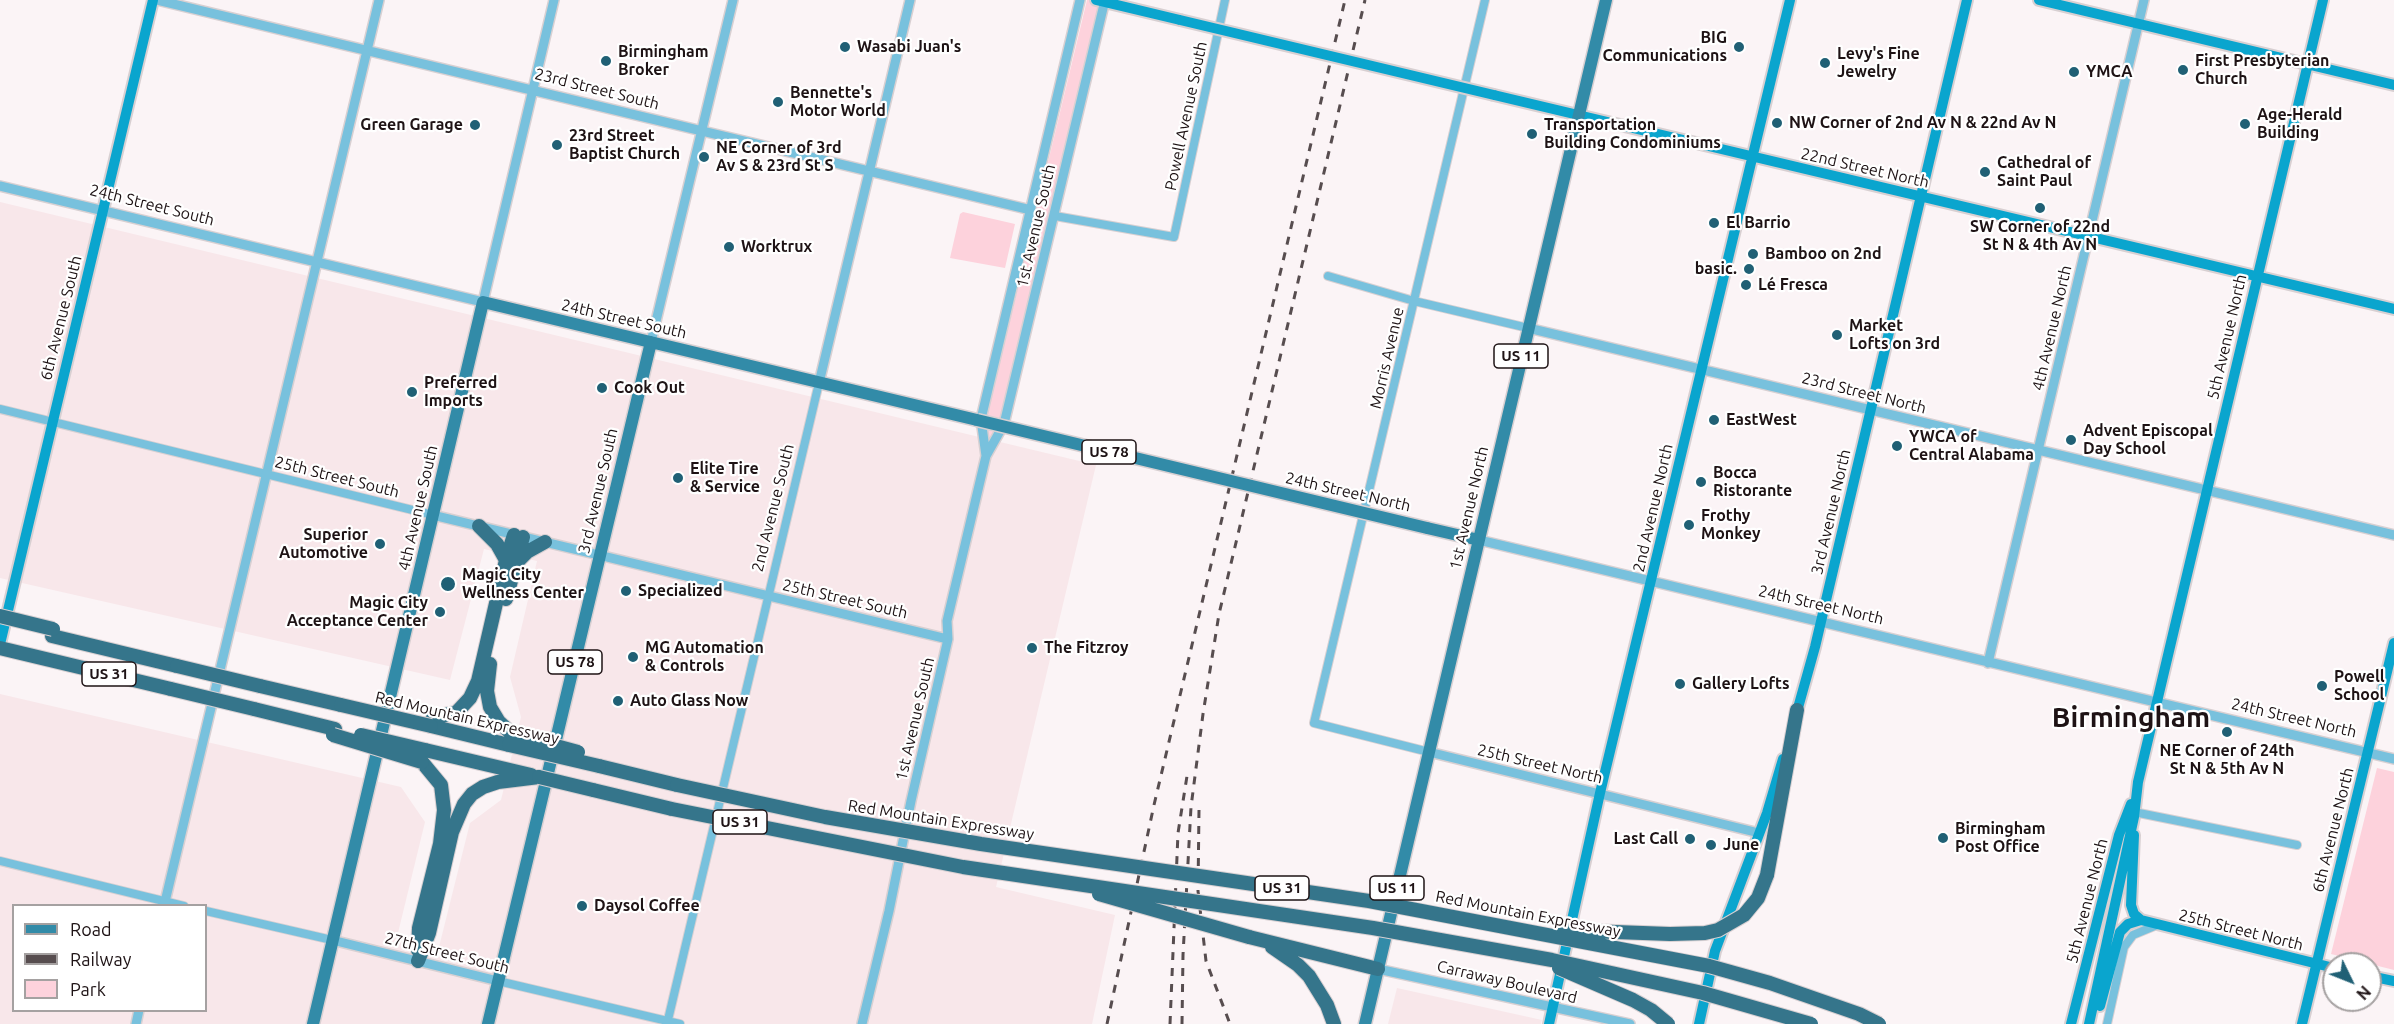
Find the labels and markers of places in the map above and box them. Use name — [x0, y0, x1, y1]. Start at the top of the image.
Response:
place label: BIG Communications — [1602, 28, 1727, 66]
place label: Wasabi Juan's — [857, 37, 961, 57]
marker: Wasabi Juan's — [838, 40, 852, 54]
marker: BIG Communications — [1732, 40, 1746, 54]
place label: Birmingham Broker — [618, 42, 708, 80]
place label: Levy's Fine Jewelry — [1837, 44, 1920, 82]
place label: First Presbyterian Church — [2195, 51, 2329, 89]
marker: Birmingham Broker — [599, 54, 613, 68]
marker: Levy's Fine Jewelry — [1818, 56, 1832, 70]
place label: YMCA — [2086, 62, 2132, 82]
marker: First Presbyterian Church — [2176, 63, 2190, 77]
marker: YMCA — [2067, 65, 2081, 79]
place label: Bennette's Motor World — [790, 83, 886, 121]
marker: Bennette's Motor World — [771, 95, 785, 109]
place label: Age-Herald Building — [2257, 105, 2342, 143]
place label: NW Corner of 2nd Av N & 22nd Av N — [1789, 113, 2056, 133]
place label: Green Garage — [360, 115, 463, 135]
place label: Transportation Building Condominiums — [1544, 115, 1721, 153]
marker: NW Corner of 2nd Av N & 22nd Av N — [1770, 116, 1784, 130]
marker: Age-Herald Building — [2238, 117, 2252, 131]
marker: Green Garage — [468, 118, 482, 132]
place label: 23rd Street Baptist Church — [569, 126, 680, 164]
marker: Transportation Building Condominiums — [1525, 127, 1539, 141]
marker: 23rd Street Baptist Church — [550, 138, 564, 152]
place label: NE Corner of 3rd Av S & 23rd St S — [716, 138, 842, 176]
marker: NE Corner of 3rd Av S & 23rd St S — [697, 150, 711, 164]
place label: Cathedral of Saint Paul — [1997, 153, 2091, 191]
marker: Cathedral of Saint Paul — [1978, 165, 1992, 179]
marker: SW Corner of 22nd St N & 4th Av N — [2033, 201, 2047, 215]
place label: El Barrio — [1726, 213, 1791, 233]
marker: El Barrio — [1707, 216, 1721, 230]
place label: SW Corner of 22nd St N & 4th Av N — [1970, 217, 2110, 255]
place label: Worktrux — [741, 237, 812, 257]
marker: Worktrux — [722, 240, 736, 254]
place label: Bamboo on 2nd — [1765, 244, 1881, 264]
marker: Bamboo on 2nd — [1746, 247, 1760, 261]
place label: basic. — [1695, 259, 1737, 279]
marker: basic. — [1742, 262, 1756, 276]
place label: Lé Fresca — [1758, 275, 1828, 295]
marker: Lé Fresca — [1739, 278, 1753, 292]
place label: Market Lofts on 3rd — [1849, 316, 1940, 354]
marker: Market Lofts on 3rd — [1830, 328, 1844, 342]
place label: Preferred Imports — [424, 373, 497, 411]
place label: Cook Out — [614, 378, 685, 398]
marker: Cook Out — [595, 381, 609, 395]
marker: Preferred Imports — [405, 385, 419, 399]
place label: EastWest — [1726, 410, 1797, 430]
marker: EastWest — [1707, 413, 1721, 427]
place label: Advent Episcopal Day School — [2083, 421, 2213, 459]
place label: YWCA of Central Alabama — [1909, 427, 2034, 465]
marker: Advent Episcopal Day School — [2064, 433, 2078, 447]
marker: YWCA of Central Alabama — [1890, 439, 1904, 453]
place label: Elite Tire & Service — [690, 459, 760, 497]
place label: Bocca Ristorante — [1713, 463, 1792, 501]
marker: Elite Tire & Service — [671, 471, 685, 485]
marker: Bocca Ristorante — [1694, 475, 1708, 489]
place label: Frothy Monkey — [1701, 506, 1760, 544]
marker: Frothy Monkey — [1682, 518, 1696, 532]
place label: Superior Automotive — [279, 525, 368, 563]
marker: Superior Automotive — [373, 537, 387, 551]
place label: Magic City Wellness Center — [462, 565, 584, 603]
marker: Magic City Wellness Center — [439, 575, 457, 593]
place label: Specialized — [638, 581, 723, 601]
marker: Specialized — [619, 584, 633, 598]
place label: Magic City Acceptance Center — [287, 593, 428, 631]
marker: Magic City Acceptance Center — [433, 605, 447, 619]
place label: MG Automation & Controls — [645, 638, 764, 676]
place label: The Fitzroy — [1044, 638, 1129, 658]
marker: The Fitzroy — [1025, 641, 1039, 655]
marker: MG Automation & Controls — [626, 650, 640, 664]
place label: Powell School — [2334, 667, 2385, 705]
place label: Gallery Lofts — [1692, 674, 1789, 694]
marker: Gallery Lofts — [1673, 677, 1687, 691]
marker: Powell School — [2315, 679, 2329, 693]
place label: Auto Glass Now — [630, 691, 748, 711]
marker: Auto Glass Now — [611, 694, 625, 708]
marker: NE Corner of 24th St N & 5th Av N — [2220, 725, 2234, 739]
place label: NE Corner of 24th St N & 5th Av N — [2160, 741, 2294, 779]
place label: Birmingham Post Office — [1955, 819, 2045, 857]
place label: Last Call — [1613, 829, 1678, 849]
marker: Birmingham Post Office — [1936, 831, 1950, 845]
marker: Last Call — [1683, 832, 1697, 846]
place label: June — [1723, 835, 1759, 855]
marker: June — [1704, 838, 1718, 852]
place label: Daysol Coffee — [594, 896, 700, 916]
marker: Daysol Coffee — [575, 899, 589, 913]

